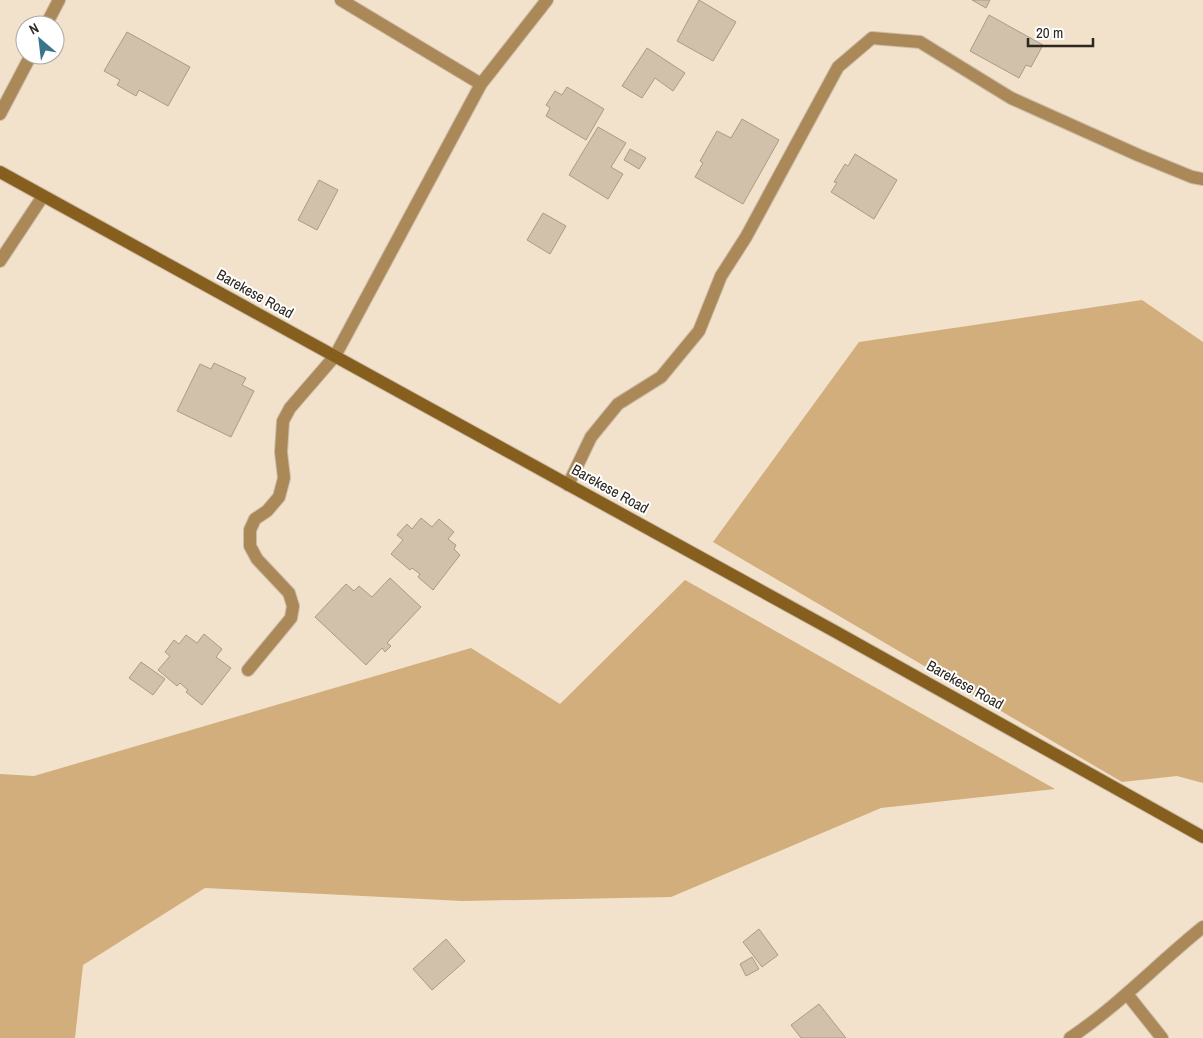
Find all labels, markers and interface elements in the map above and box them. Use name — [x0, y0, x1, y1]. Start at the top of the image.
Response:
north arrow — [15, 15, 65, 65]
scale bar — [1028, 15, 1093, 47]
text: N — [26, 19, 42, 38]
text: 20 m — [1036, 22, 1063, 43]
street label: Barekese Road — [213, 264, 297, 323]
street label: Barekese Road — [568, 459, 652, 518]
street label: Barekese Road — [923, 655, 1007, 714]

